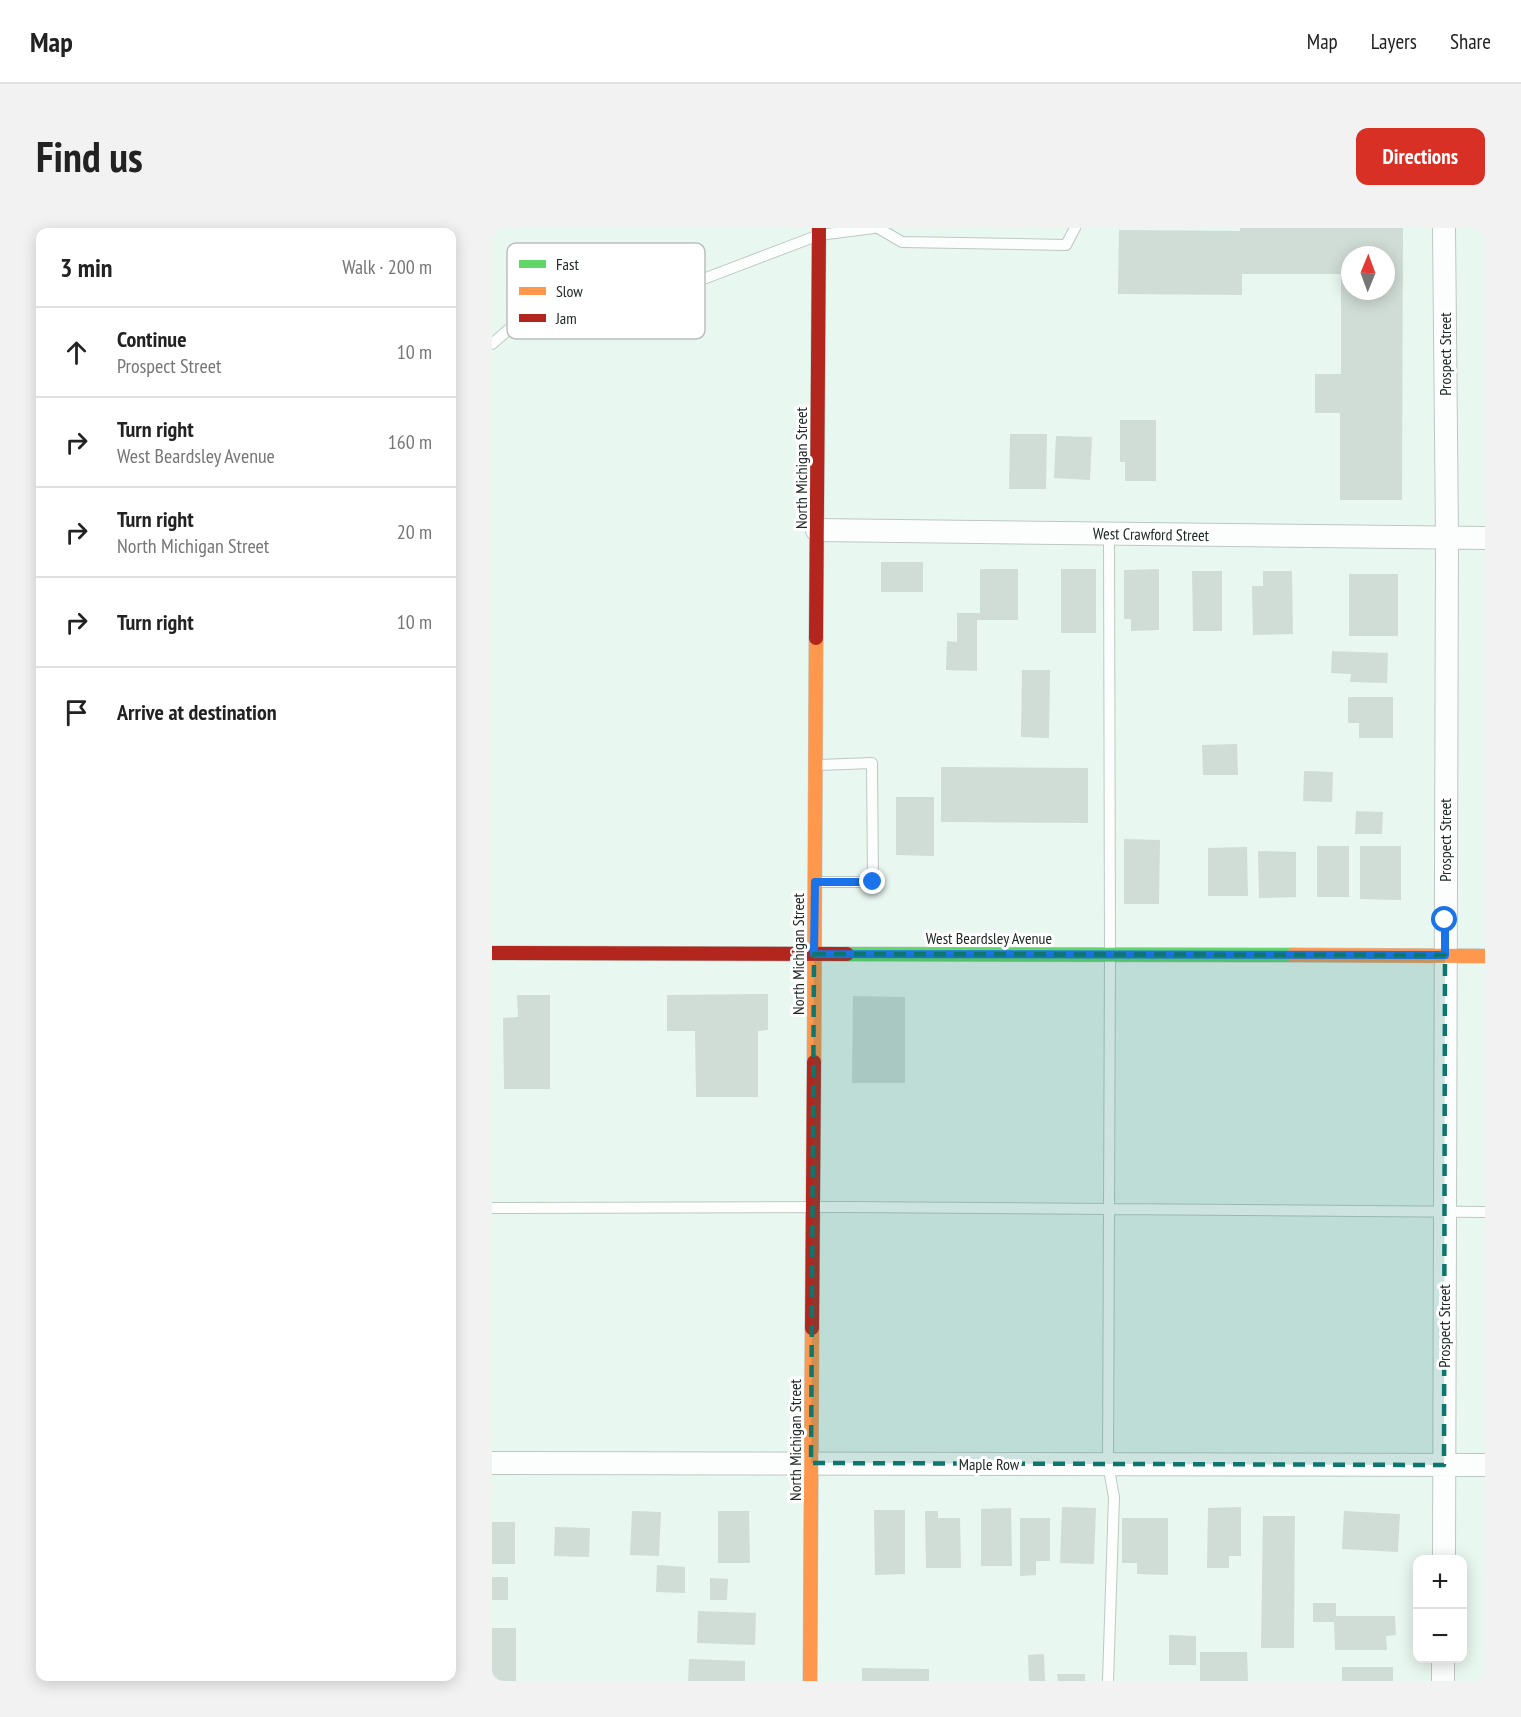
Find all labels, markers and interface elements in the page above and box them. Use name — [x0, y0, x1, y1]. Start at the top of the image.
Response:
text: Map — [30, 23, 73, 60]
text: Map — [1307, 28, 1338, 55]
text: Layers — [1371, 28, 1417, 55]
text: Share — [1450, 28, 1491, 55]
button: Directions — [1356, 128, 1485, 185]
text: Find us — [36, 129, 143, 184]
legend — [507, 243, 705, 339]
north arrow — [1341, 246, 1395, 300]
text: 3 min — [60, 251, 113, 284]
text: Walk · 200 m — [342, 254, 432, 280]
text: Fast — [556, 254, 579, 274]
text: Slow — [556, 281, 583, 301]
text: Jam — [555, 308, 577, 328]
street label: Prospect Street — [1435, 312, 1455, 396]
text: Continue — [117, 325, 187, 353]
icon: ahead — [60, 336, 93, 369]
text: 10 m — [397, 339, 432, 365]
text: Prospect Street — [117, 353, 221, 379]
street label: North Michigan Street — [791, 406, 811, 529]
text: Turn right — [117, 415, 194, 443]
icon: right — [60, 426, 93, 459]
text: 160 m — [388, 429, 432, 455]
text: West Beardsley Avenue — [117, 443, 275, 469]
text: Turn right — [117, 505, 194, 533]
icon: right — [60, 516, 93, 549]
text: 20 m — [397, 519, 432, 545]
street label: West Crawford Street — [1093, 523, 1210, 545]
text: North Michigan Street — [117, 533, 269, 559]
icon: right — [60, 606, 93, 639]
text: Turn right — [117, 608, 194, 636]
text: 10 m — [397, 609, 432, 635]
icon: arrive — [60, 696, 93, 729]
text: Arrive at destination — [117, 698, 277, 726]
street label: Prospect Street — [1435, 798, 1455, 882]
route end — [859, 868, 885, 894]
street label: North Michigan Street — [788, 892, 808, 1015]
route start — [1431, 906, 1457, 932]
street label: West Beardsley Avenue — [926, 928, 1052, 948]
street label: Prospect Street — [1434, 1284, 1454, 1368]
street label: North Michigan Street — [785, 1378, 805, 1501]
street label: Maple Row — [959, 1454, 1020, 1474]
map controls — [1413, 1555, 1467, 1663]
button: + — [1413, 1555, 1467, 1609]
button: − — [1413, 1609, 1467, 1663]

